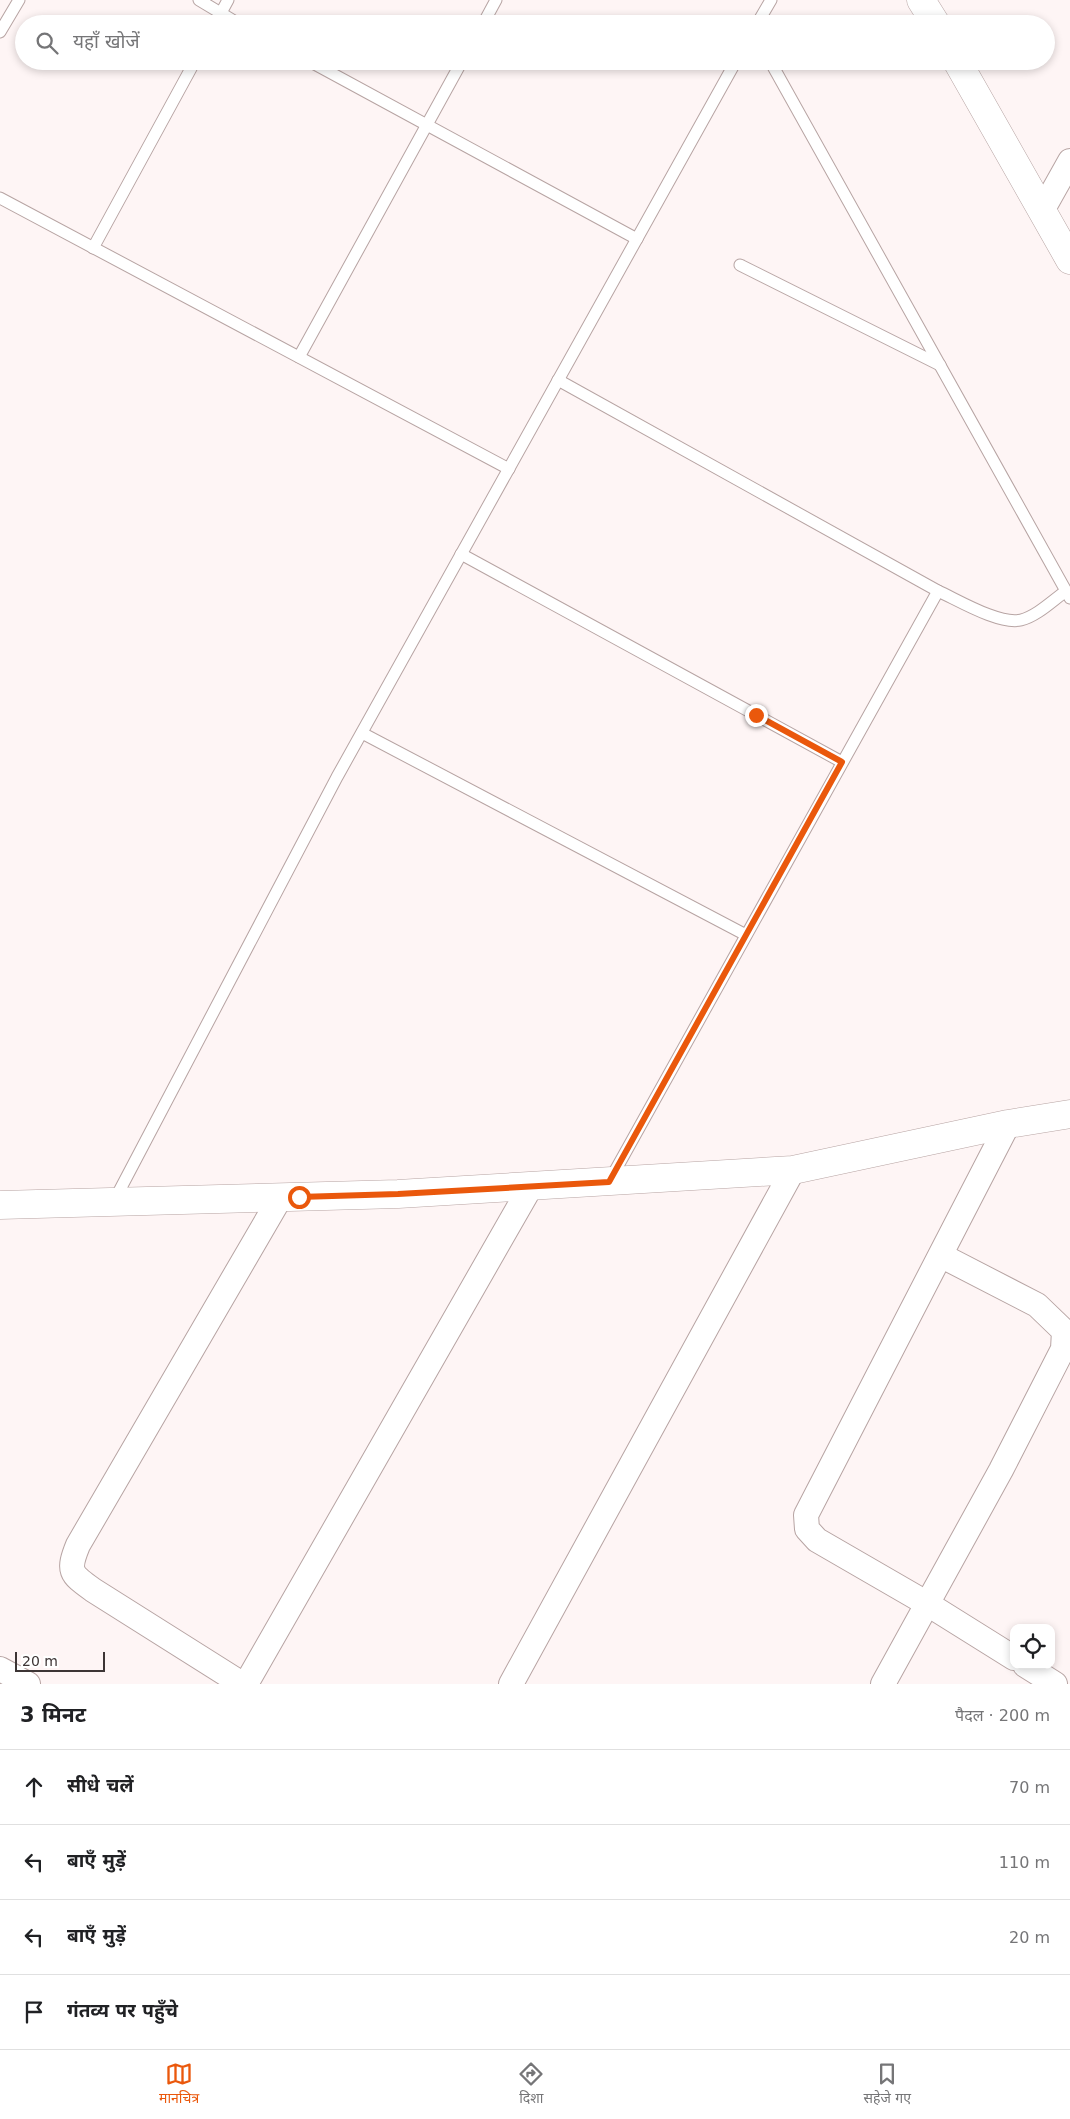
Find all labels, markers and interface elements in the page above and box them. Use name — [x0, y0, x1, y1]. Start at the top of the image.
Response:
search box — [15, 15, 1055, 70]
icon: search — [33, 29, 61, 57]
text: यहाँ खोजें — [73, 30, 140, 52]
route end — [745, 704, 768, 727]
route start — [288, 1186, 311, 1209]
map controls — [1010, 1624, 1055, 1669]
button: locate — [1010, 1624, 1055, 1669]
scale bar — [15, 1649, 105, 1672]
text: 20 m — [22, 1653, 58, 1669]
text: 3 मिनट — [20, 1703, 86, 1727]
text: पैदल · 200 m — [955, 1706, 1050, 1725]
icon: ahead — [20, 1773, 48, 1801]
text: सीधे चलें — [67, 1774, 134, 1796]
text: 70 m — [1009, 1778, 1050, 1797]
icon: left — [20, 1848, 48, 1876]
text: बाएँ मुड़ें — [67, 1849, 126, 1871]
text: 110 m — [999, 1853, 1050, 1872]
icon: left — [20, 1923, 48, 1951]
text: बाएँ मुड़ें — [67, 1924, 126, 1946]
text: 20 m — [1009, 1928, 1050, 1947]
icon: arrive — [20, 1998, 48, 2026]
text: गंतव्य पर पहुँचे — [67, 1999, 178, 2021]
tab: मानचित्र — [159, 2060, 199, 2109]
tab: दिशा — [517, 2060, 545, 2109]
tab: सहेजे गए — [864, 2060, 911, 2109]

